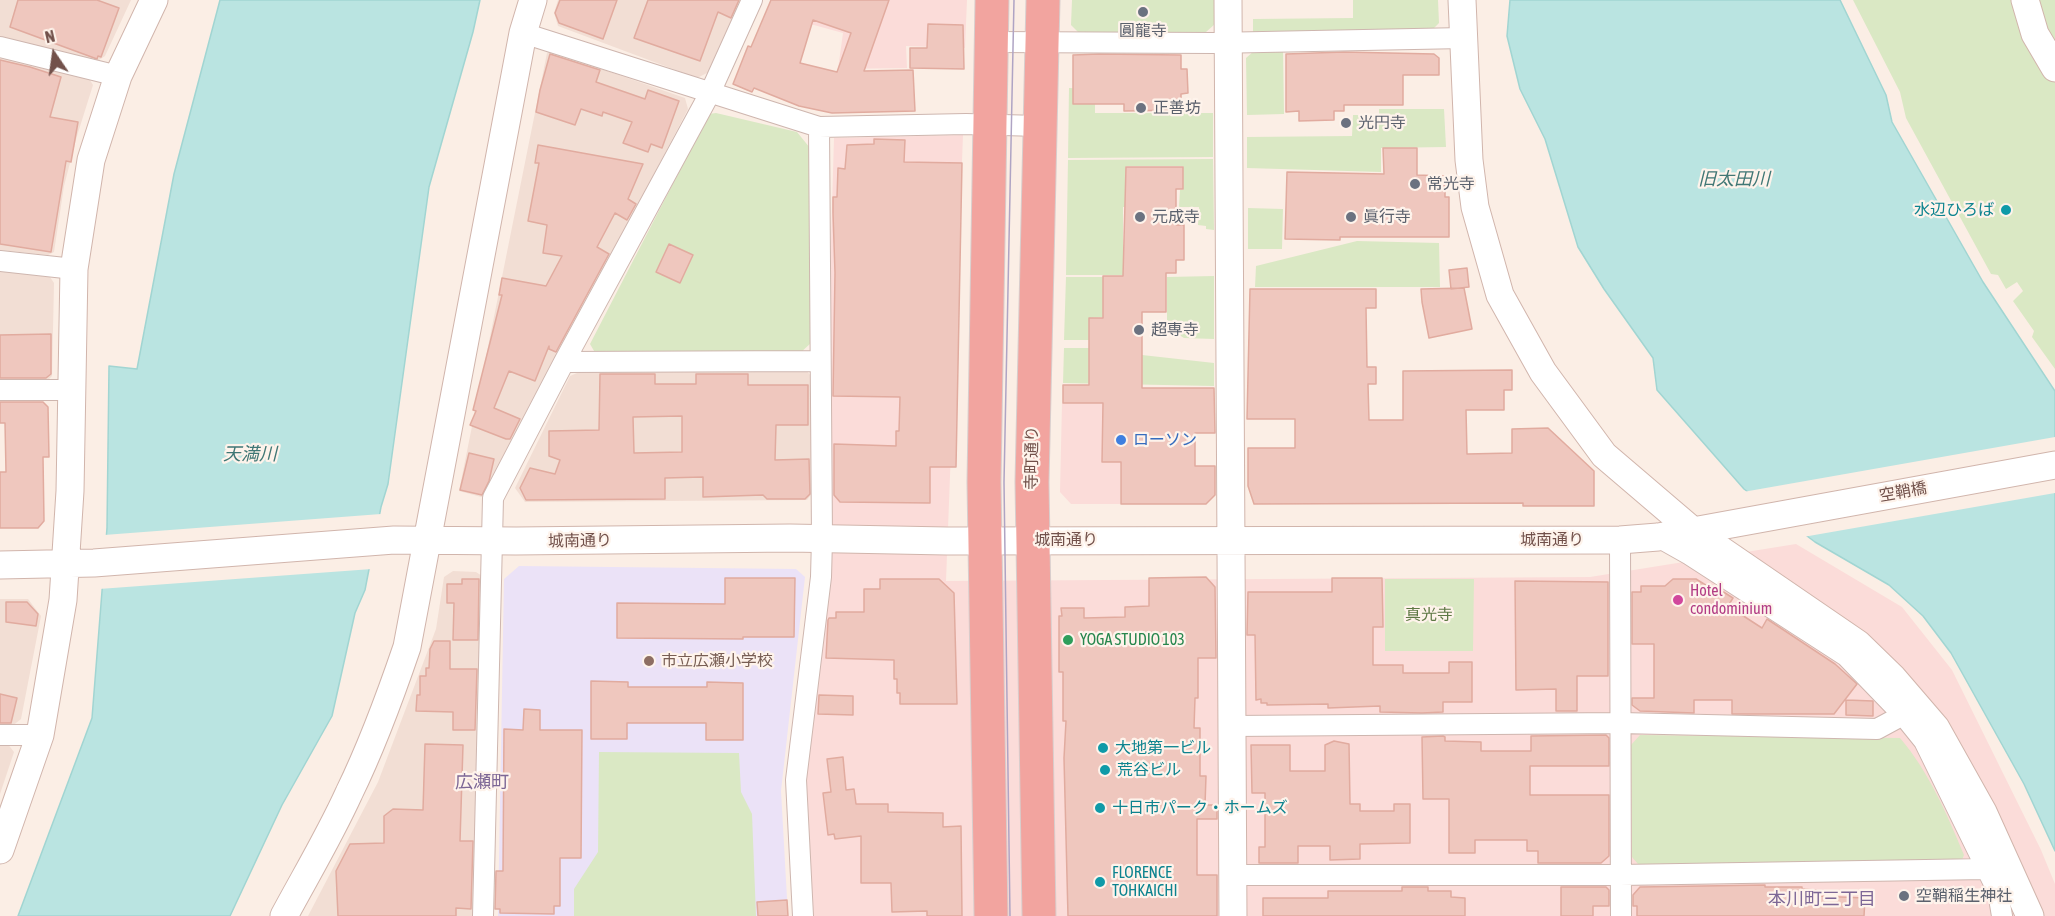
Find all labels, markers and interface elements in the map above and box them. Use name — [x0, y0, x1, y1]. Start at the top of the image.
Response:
marker: 圓龍寺 — [1136, 5, 1150, 19]
place label: 圓龍寺 — [1119, 21, 1167, 41]
north arrow — [24, 24, 84, 84]
text: N — [43, 27, 57, 46]
place label: 正善坊 — [1153, 98, 1201, 118]
marker: 正善坊 — [1134, 101, 1148, 115]
place label: 光円寺 — [1358, 113, 1406, 133]
marker: 光円寺 — [1339, 116, 1353, 130]
water label: 旧太田川 — [1698, 168, 1770, 190]
place label: 常光寺 — [1427, 174, 1475, 194]
marker: 常光寺 — [1408, 177, 1422, 191]
place label: 水辺ひろば — [1914, 200, 1994, 220]
marker: 水辺ひろば — [1999, 203, 2013, 217]
place label: 元成寺 — [1152, 207, 1200, 227]
place label: 眞行寺 — [1363, 207, 1411, 227]
marker: 元成寺 — [1133, 210, 1147, 224]
marker: 眞行寺 — [1344, 210, 1358, 224]
place label: 超専寺 — [1151, 320, 1199, 340]
marker: 超専寺 — [1132, 323, 1146, 337]
street label: 寺町通り — [1022, 426, 1042, 490]
place label: ローソン — [1133, 430, 1197, 450]
marker: ローソン — [1114, 433, 1128, 447]
water label: 天満川 — [223, 443, 277, 465]
street label: 空鞘橋 — [1878, 478, 1928, 506]
street label: 城南通り — [1034, 530, 1098, 550]
street label: 城南通り — [1520, 530, 1584, 550]
street label: 城南通り — [548, 531, 612, 551]
place label: Hotel condominium — [1690, 581, 1772, 619]
marker: Hotel condominium — [1671, 593, 1685, 607]
park label: 真光寺 — [1405, 605, 1453, 625]
place label: YOGA STUDIO 103 — [1080, 630, 1185, 650]
marker: YOGA STUDIO 103 — [1061, 633, 1075, 647]
place label: 市立広瀬小学校 — [661, 651, 773, 671]
marker: 市立広瀬小学校 — [642, 654, 656, 668]
place label: 大地第一ビル — [1115, 738, 1211, 758]
marker: 大地第一ビル — [1096, 741, 1110, 755]
place label: 荒谷ビル — [1117, 760, 1181, 780]
marker: 荒谷ビル — [1098, 763, 1112, 777]
district label: 広瀬町 — [455, 771, 509, 793]
place label: 十日市パーク・ホームズ — [1112, 798, 1288, 818]
marker: 十日市パーク・ホームズ — [1093, 801, 1107, 815]
place label: FLORENCE TOHKAICHI — [1112, 863, 1178, 901]
marker: FLORENCE TOHKAICHI — [1093, 875, 1107, 889]
place label: 空鞘稲生神社 — [1916, 886, 2012, 906]
district label: 本川町三丁目 — [1768, 888, 1876, 910]
marker: 空鞘稲生神社 — [1897, 889, 1911, 903]

